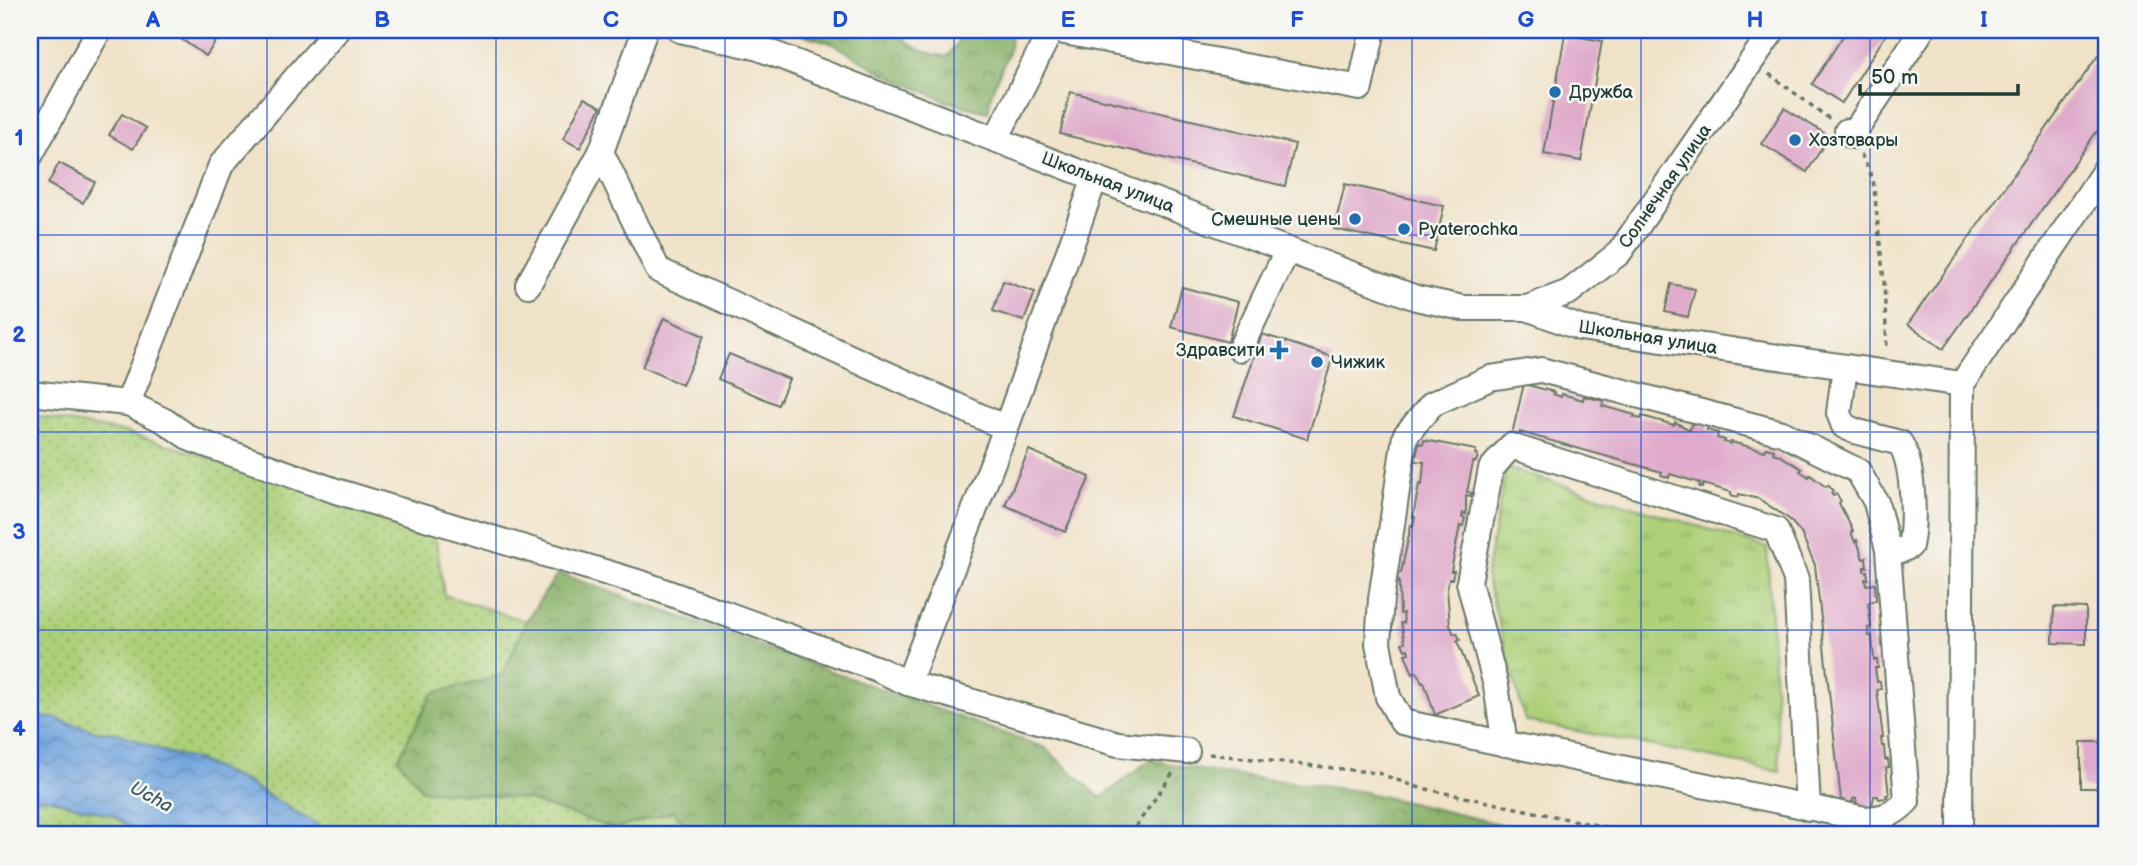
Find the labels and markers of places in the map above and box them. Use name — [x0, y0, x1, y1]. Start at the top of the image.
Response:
place label: Дружба — [1569, 82, 1634, 103]
marker: Дружба — [1547, 84, 1563, 100]
place label: Хозтовары — [1809, 130, 1898, 151]
marker: Хозтовары — [1787, 132, 1803, 148]
place label: Смешные цены — [1211, 209, 1341, 230]
marker: Смешные цены — [1347, 211, 1363, 227]
place label: Pyaterochka — [1418, 219, 1518, 240]
marker: Pyaterochka — [1396, 221, 1412, 237]
place label: Здравсити — [1176, 340, 1265, 361]
marker: Здравсити — [1271, 342, 1287, 358]
place label: Чижик — [1331, 352, 1386, 373]
marker: Чижик — [1309, 354, 1325, 370]

